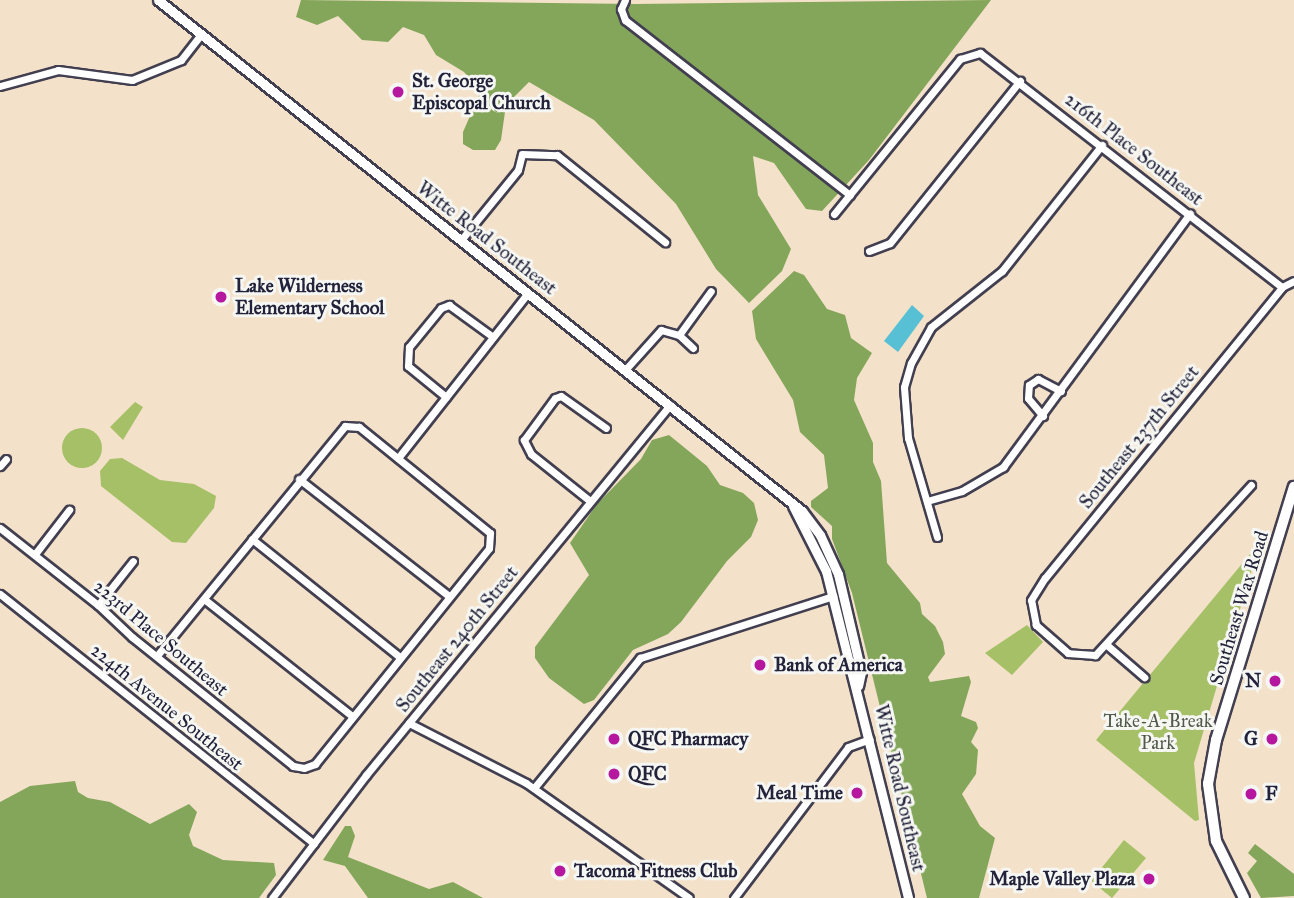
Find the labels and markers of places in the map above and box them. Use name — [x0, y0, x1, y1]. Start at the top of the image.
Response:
place label: St. George Episcopal Church — [412, 70, 551, 114]
marker: St. George Episcopal Church — [390, 84, 406, 100]
place label: Lake Wilderness Elementary School — [235, 275, 384, 319]
marker: Lake Wilderness Elementary School — [213, 289, 229, 305]
place label: Bank of America — [774, 654, 903, 676]
marker: Bank of America — [752, 657, 768, 673]
place label: N — [1245, 670, 1261, 692]
marker: N — [1267, 673, 1283, 689]
place label: QFC Pharmacy — [628, 728, 748, 750]
place label: G — [1244, 728, 1258, 750]
marker: QFC Pharmacy — [606, 731, 622, 747]
marker: G — [1264, 731, 1280, 747]
place label: QFC — [628, 763, 667, 785]
marker: QFC — [606, 766, 622, 782]
place label: Meal Time — [756, 782, 843, 804]
place label: F — [1265, 783, 1277, 805]
marker: Meal Time — [849, 785, 865, 801]
marker: F — [1243, 786, 1259, 802]
place label: Tacoma Fitness Club — [574, 860, 737, 882]
marker: Tacoma Fitness Club — [552, 863, 568, 879]
place label: Maple Valley Plaza — [989, 868, 1135, 890]
marker: Maple Valley Plaza — [1141, 871, 1157, 887]

